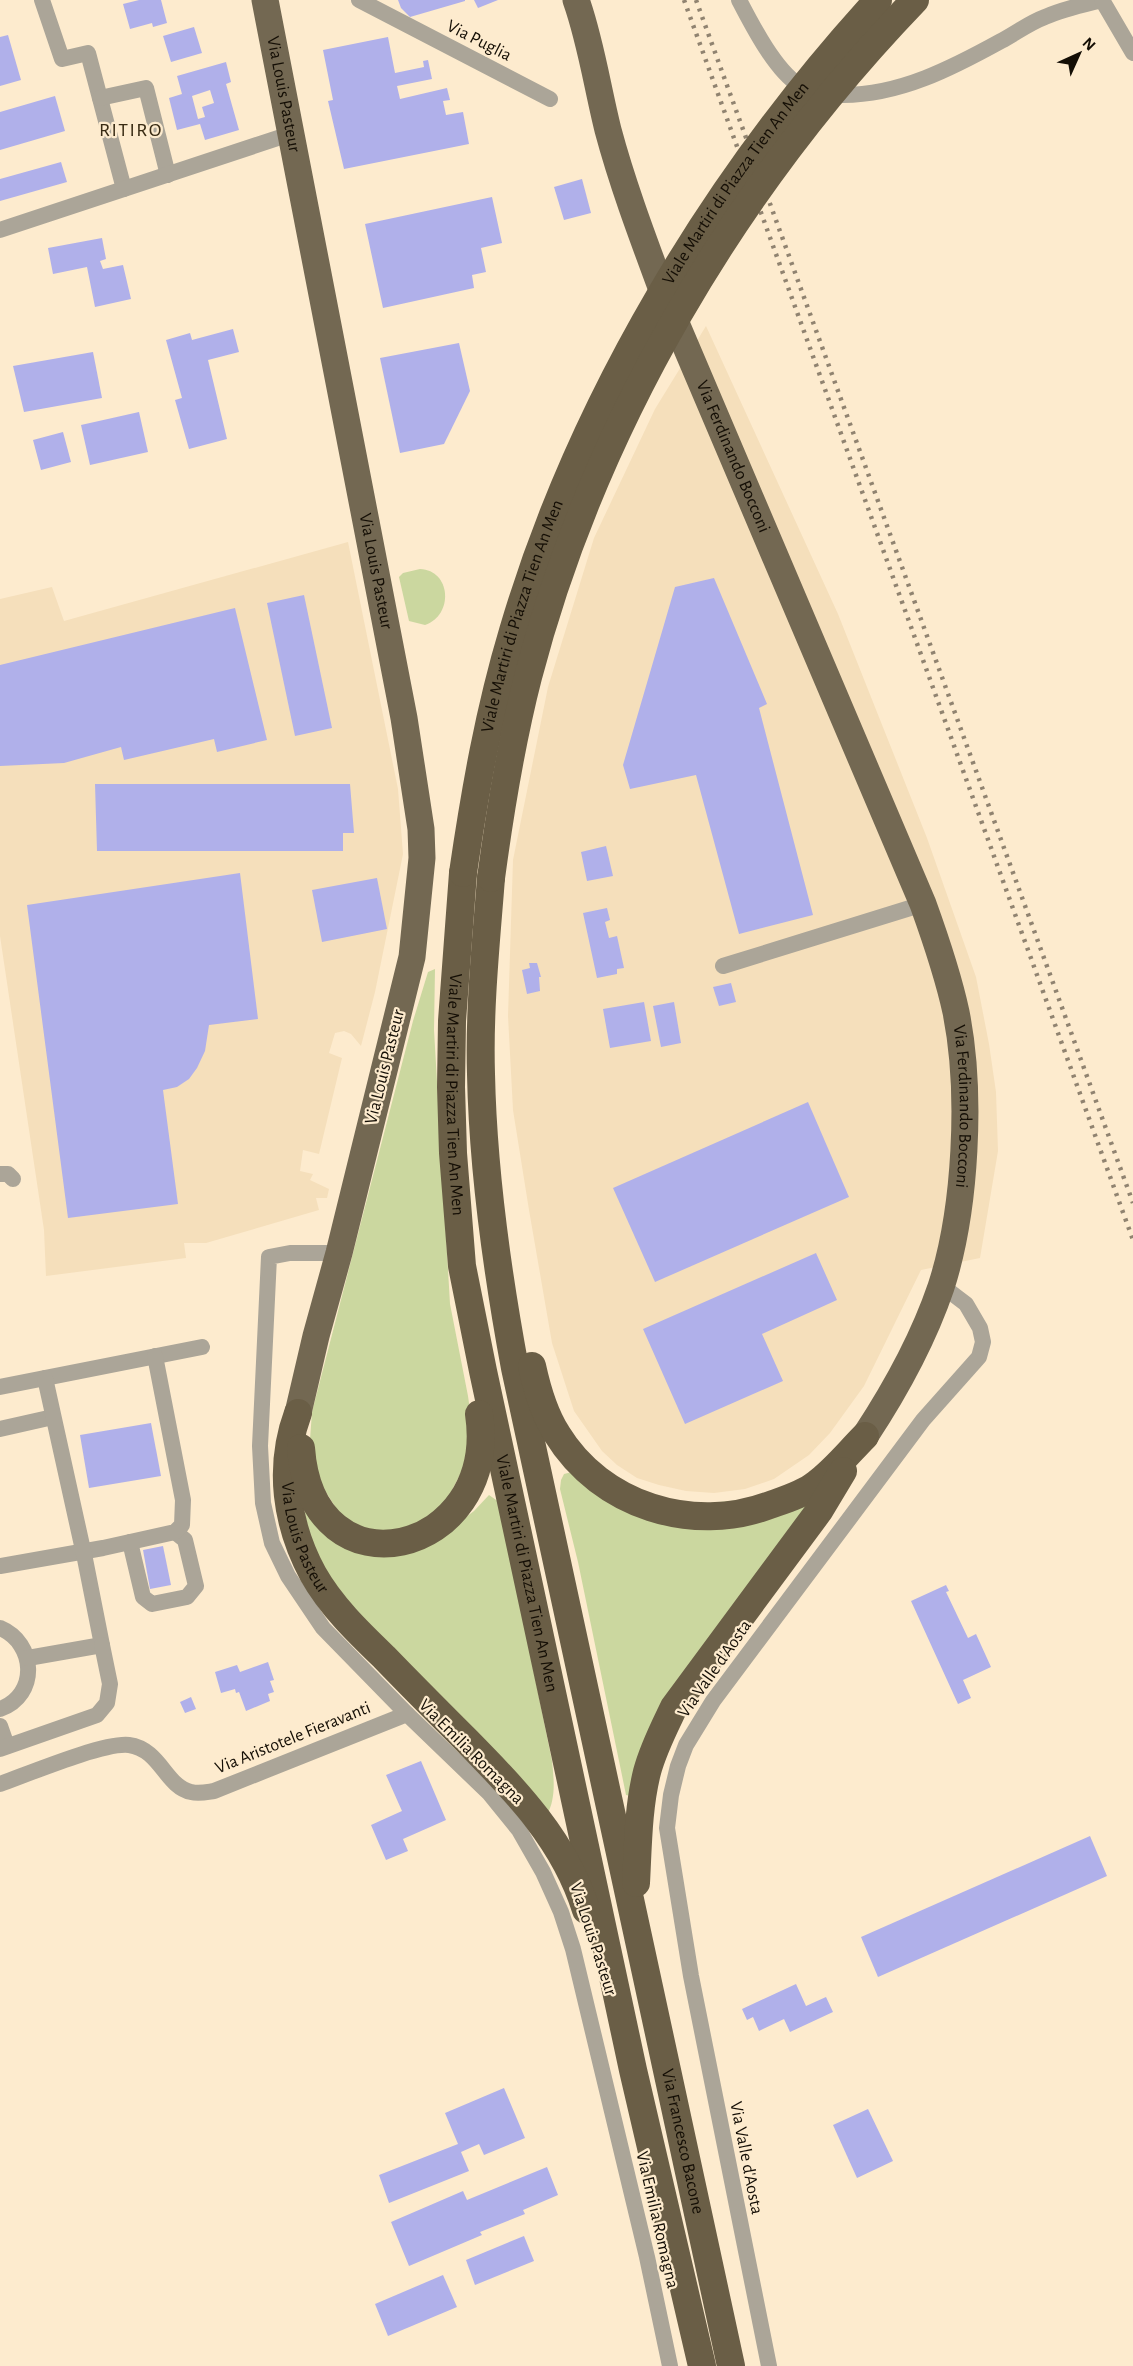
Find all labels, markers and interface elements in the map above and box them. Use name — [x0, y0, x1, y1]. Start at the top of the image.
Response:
street label: Via Puglia — [444, 17, 514, 65]
north arrow — [1049, 24, 1109, 84]
street label: Via Louis Pasteur — [263, 35, 303, 154]
text: N — [1079, 35, 1098, 54]
street label: Viale Martiri di Piazza Tien An Men — [660, 79, 813, 288]
district label: RITIRO — [99, 120, 163, 140]
street label: Via Ferdinando Bocconi — [693, 378, 773, 535]
street label: Viale Martiri di Piazza Tien An Men — [479, 498, 567, 734]
street label: Via Louis Pasteur — [356, 512, 396, 631]
street label: Viale Martiri di Piazza Tien An Men — [442, 973, 467, 1216]
street label: Via Louis Pasteur — [362, 1008, 408, 1126]
street label: Via Ferdinando Bocconi — [949, 1024, 974, 1189]
street label: Viale Martiri di Piazza Tien An Men — [492, 1453, 561, 1694]
street label: Via Louis Pasteur — [278, 1481, 332, 1597]
street label: Via Valle d'Aosta — [675, 1617, 755, 1721]
street label: Via Emilia Romagna — [415, 1696, 527, 1808]
street label: Via Aristotele Fieravanti — [213, 1699, 373, 1777]
street label: Via Louis Pasteur — [566, 1880, 620, 1998]
street label: Via Francesco Bacone — [658, 2067, 707, 2216]
street label: Via Valle d'Aosta — [726, 2100, 766, 2216]
street label: Via Emilia Romagna — [632, 2150, 682, 2290]

